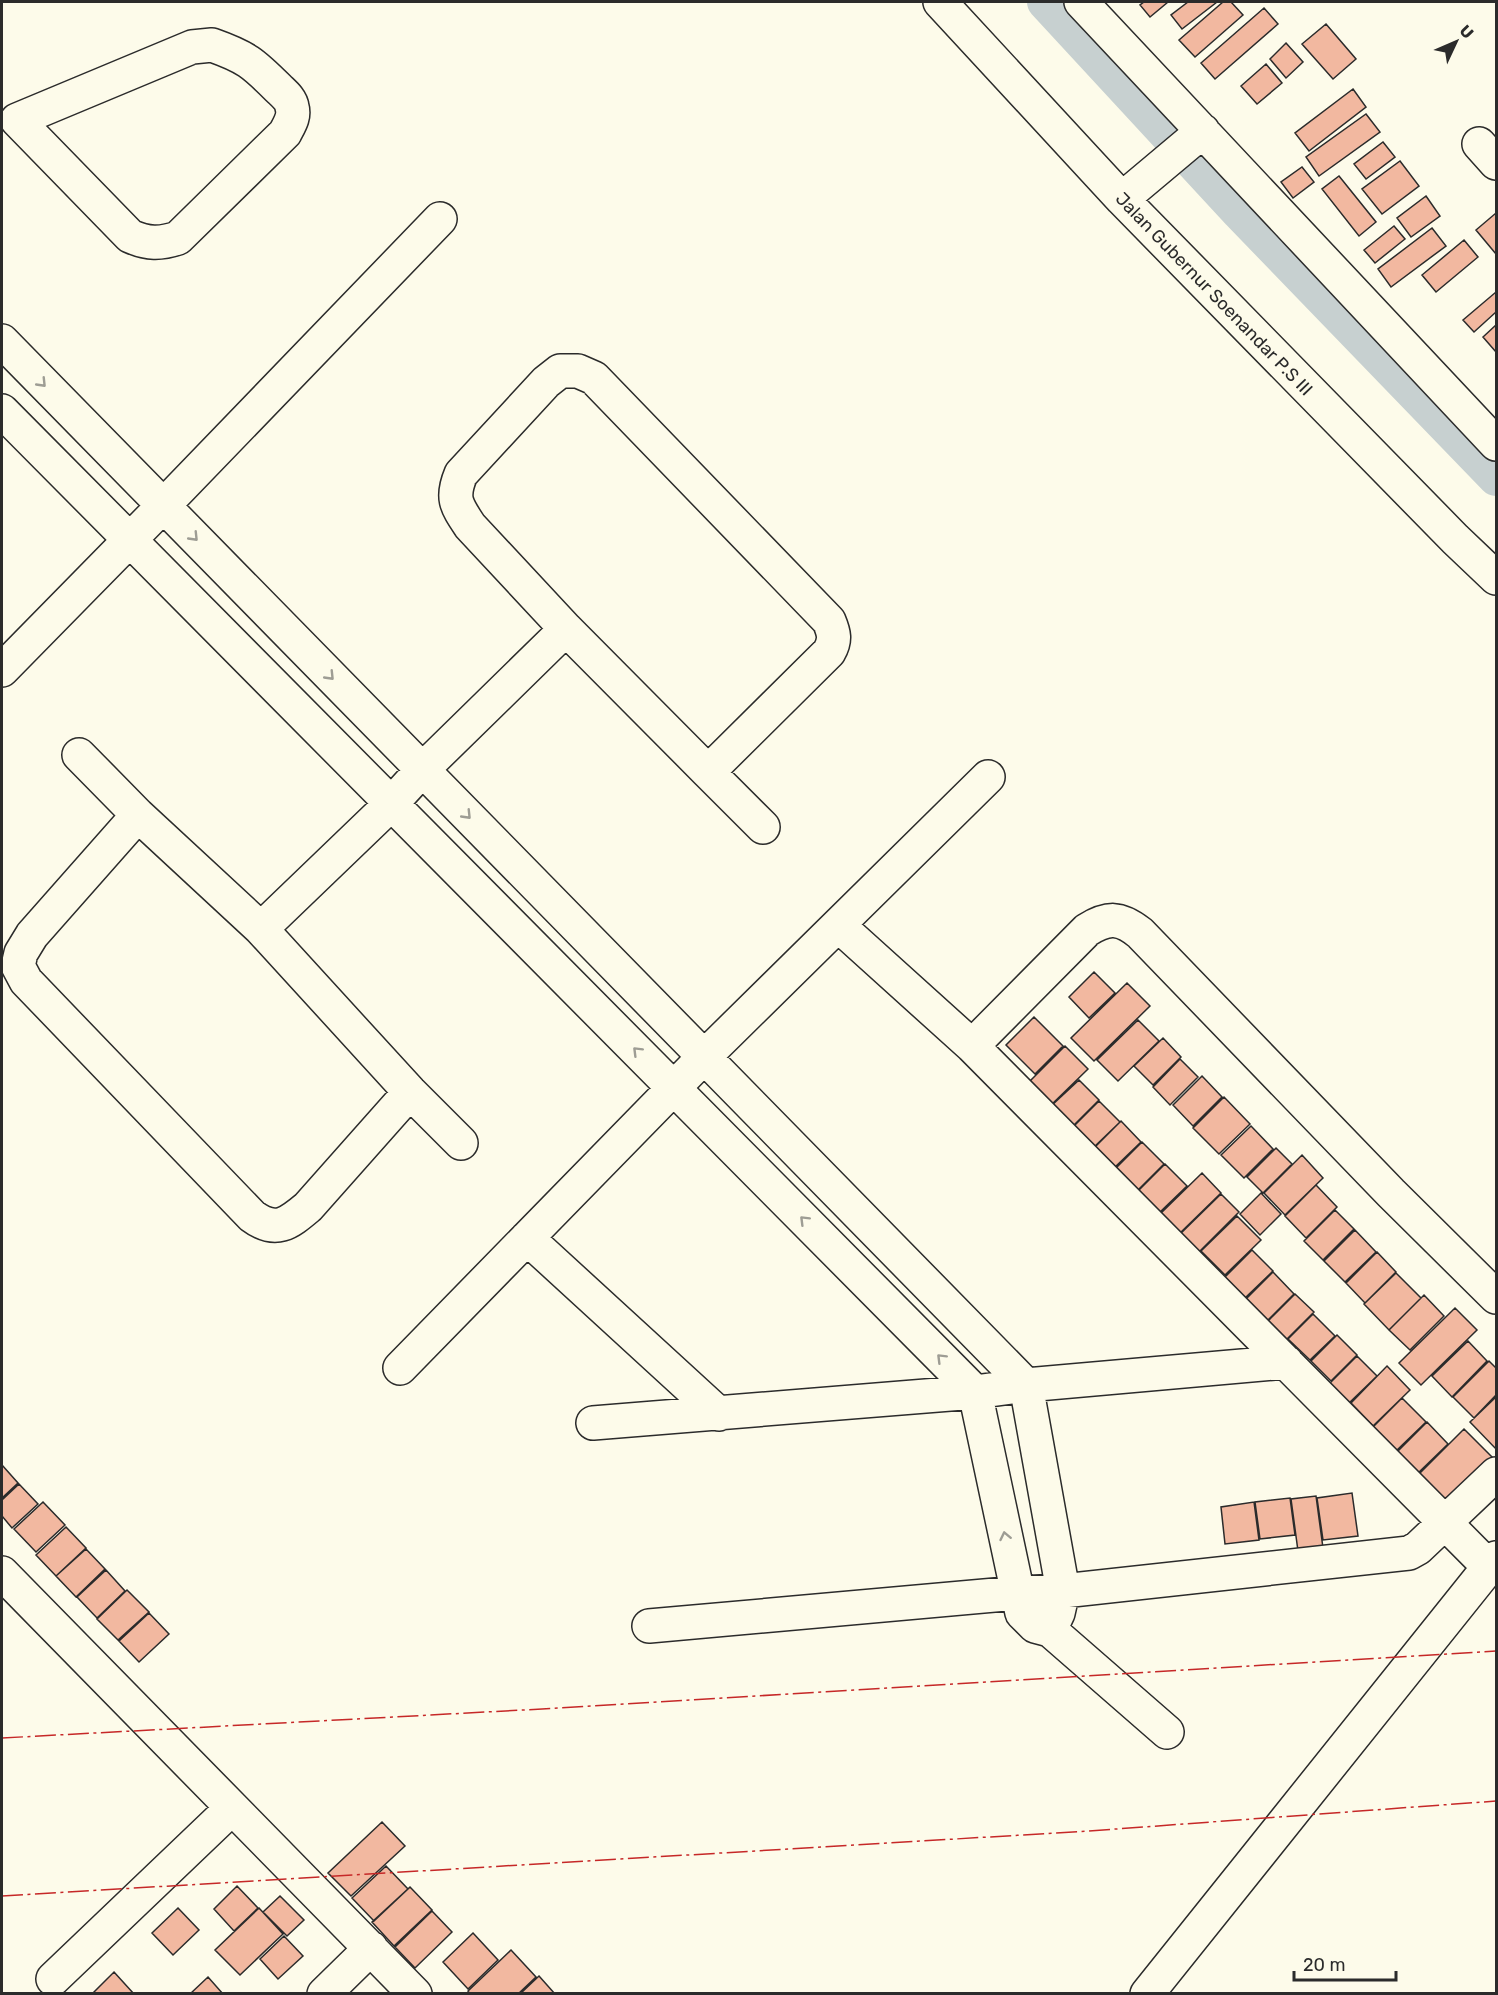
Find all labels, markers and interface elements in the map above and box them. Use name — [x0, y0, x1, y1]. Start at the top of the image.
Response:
north arrow — [1426, 12, 1486, 72]
text: U — [1456, 21, 1477, 43]
street label: Jalan Gubernur Soenandar P.S III — [1111, 188, 1317, 400]
one-way arrow — [35, 375, 46, 386]
one-way arrow — [186, 529, 197, 540]
one-way arrow — [323, 669, 334, 680]
one-way arrow — [459, 808, 470, 819]
one-way arrow — [633, 1048, 644, 1059]
one-way arrow — [800, 1216, 811, 1227]
one-way arrow — [937, 1355, 948, 1366]
one-way arrow — [1000, 1531, 1013, 1541]
scale bar — [1294, 1944, 1396, 1982]
text: 20 m — [1303, 1954, 1345, 1976]

